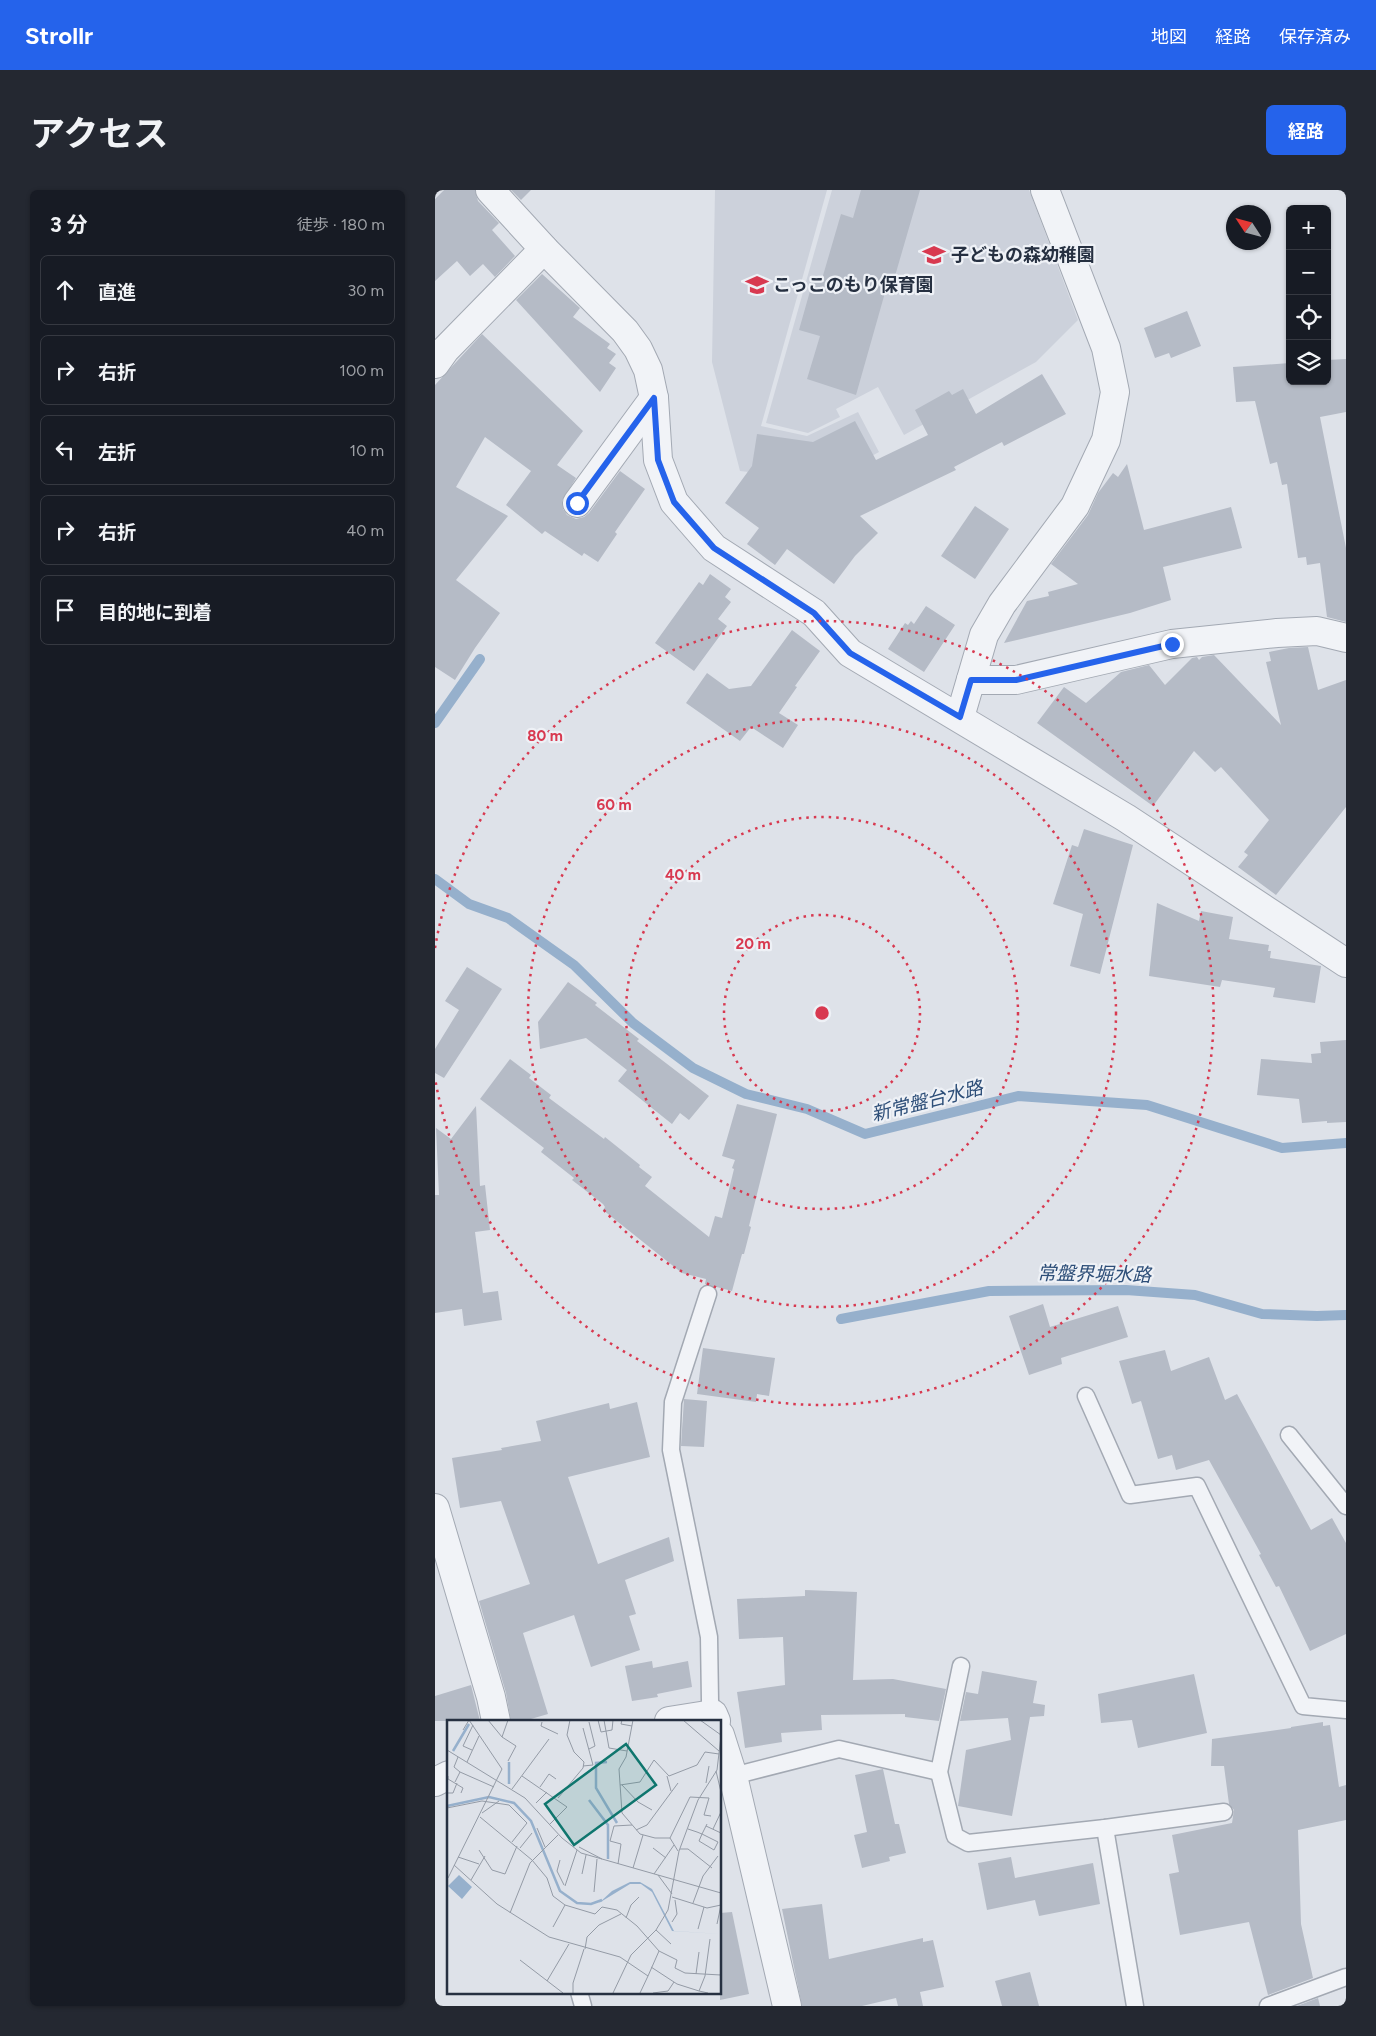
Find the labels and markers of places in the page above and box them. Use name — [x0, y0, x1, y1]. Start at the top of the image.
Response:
school or university icon: 子どもの森幼稚園 — [921, 242, 947, 268]
place label: 子どもの森幼稚園 — [951, 244, 1095, 266]
school or university icon: こっこのもり保育園 — [744, 272, 770, 298]
place label: こっこのもり保育園 — [773, 274, 934, 296]
centre of rings — [813, 1004, 831, 1022]

